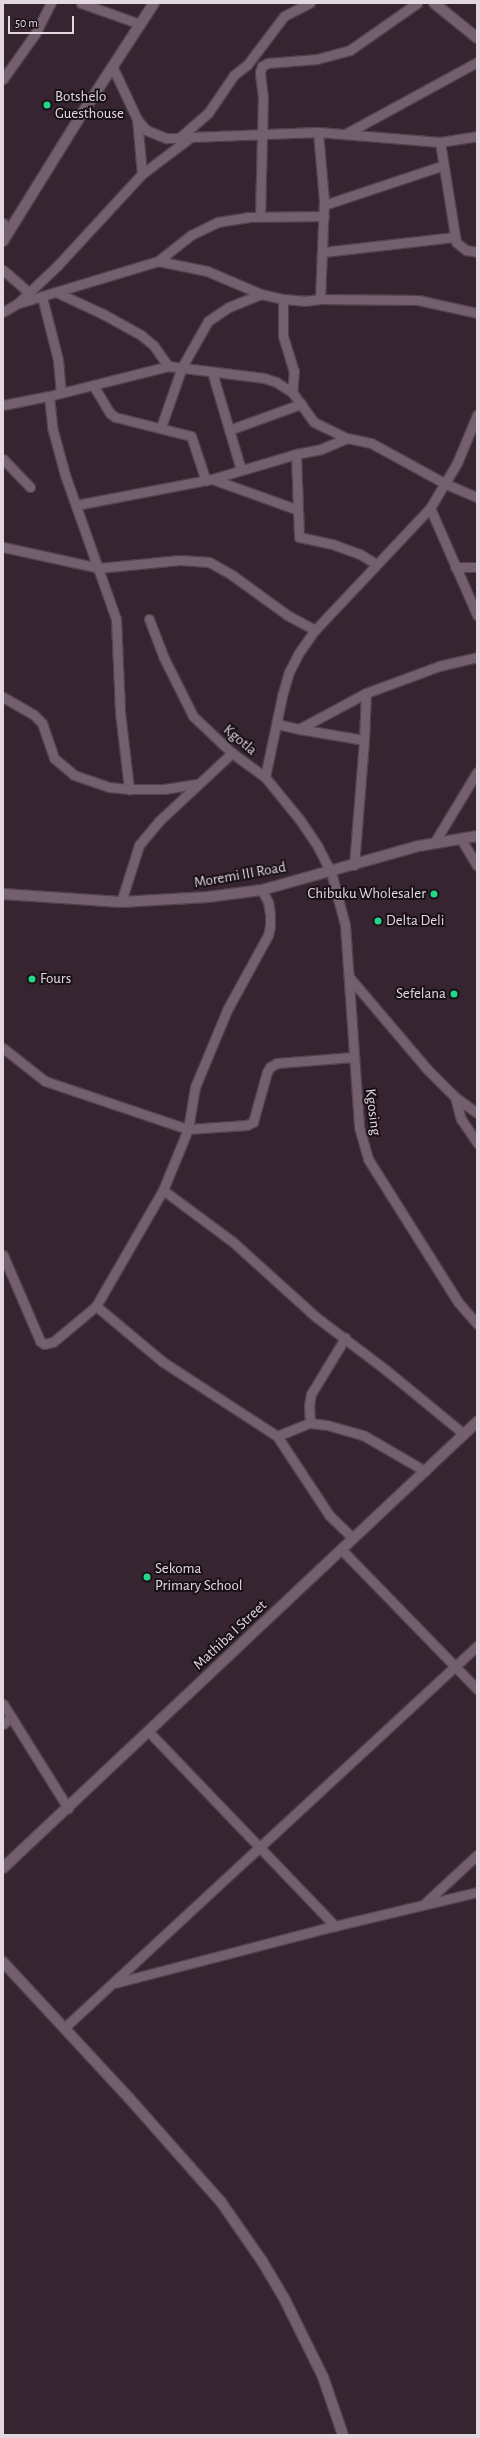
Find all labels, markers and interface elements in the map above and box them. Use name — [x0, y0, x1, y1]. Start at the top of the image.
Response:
scale bar — [10, 8, 76, 34]
text: 50 m — [15, 17, 38, 29]
place label: Botshelo Guesthouse — [55, 87, 124, 122]
marker: Botshelo Guesthouse — [42, 100, 52, 110]
street label: Kgotla — [220, 721, 260, 759]
street label: Moremi III Road — [193, 858, 287, 892]
place label: Chibuku Wholesaler — [307, 885, 426, 903]
marker: Chibuku Wholesaler — [429, 889, 439, 899]
place label: Delta Deli — [386, 912, 444, 930]
marker: Delta Deli — [373, 916, 383, 926]
place label: Fours — [40, 970, 71, 988]
marker: Fours — [27, 974, 37, 984]
place label: Sefelana — [396, 985, 446, 1003]
marker: Sefelana — [449, 989, 459, 999]
street label: Kgosing — [361, 1088, 385, 1136]
place label: Sekoma Primary School — [155, 1559, 243, 1594]
marker: Sekoma Primary School — [142, 1572, 152, 1582]
street label: Mathiba I Street — [190, 1596, 270, 1674]

